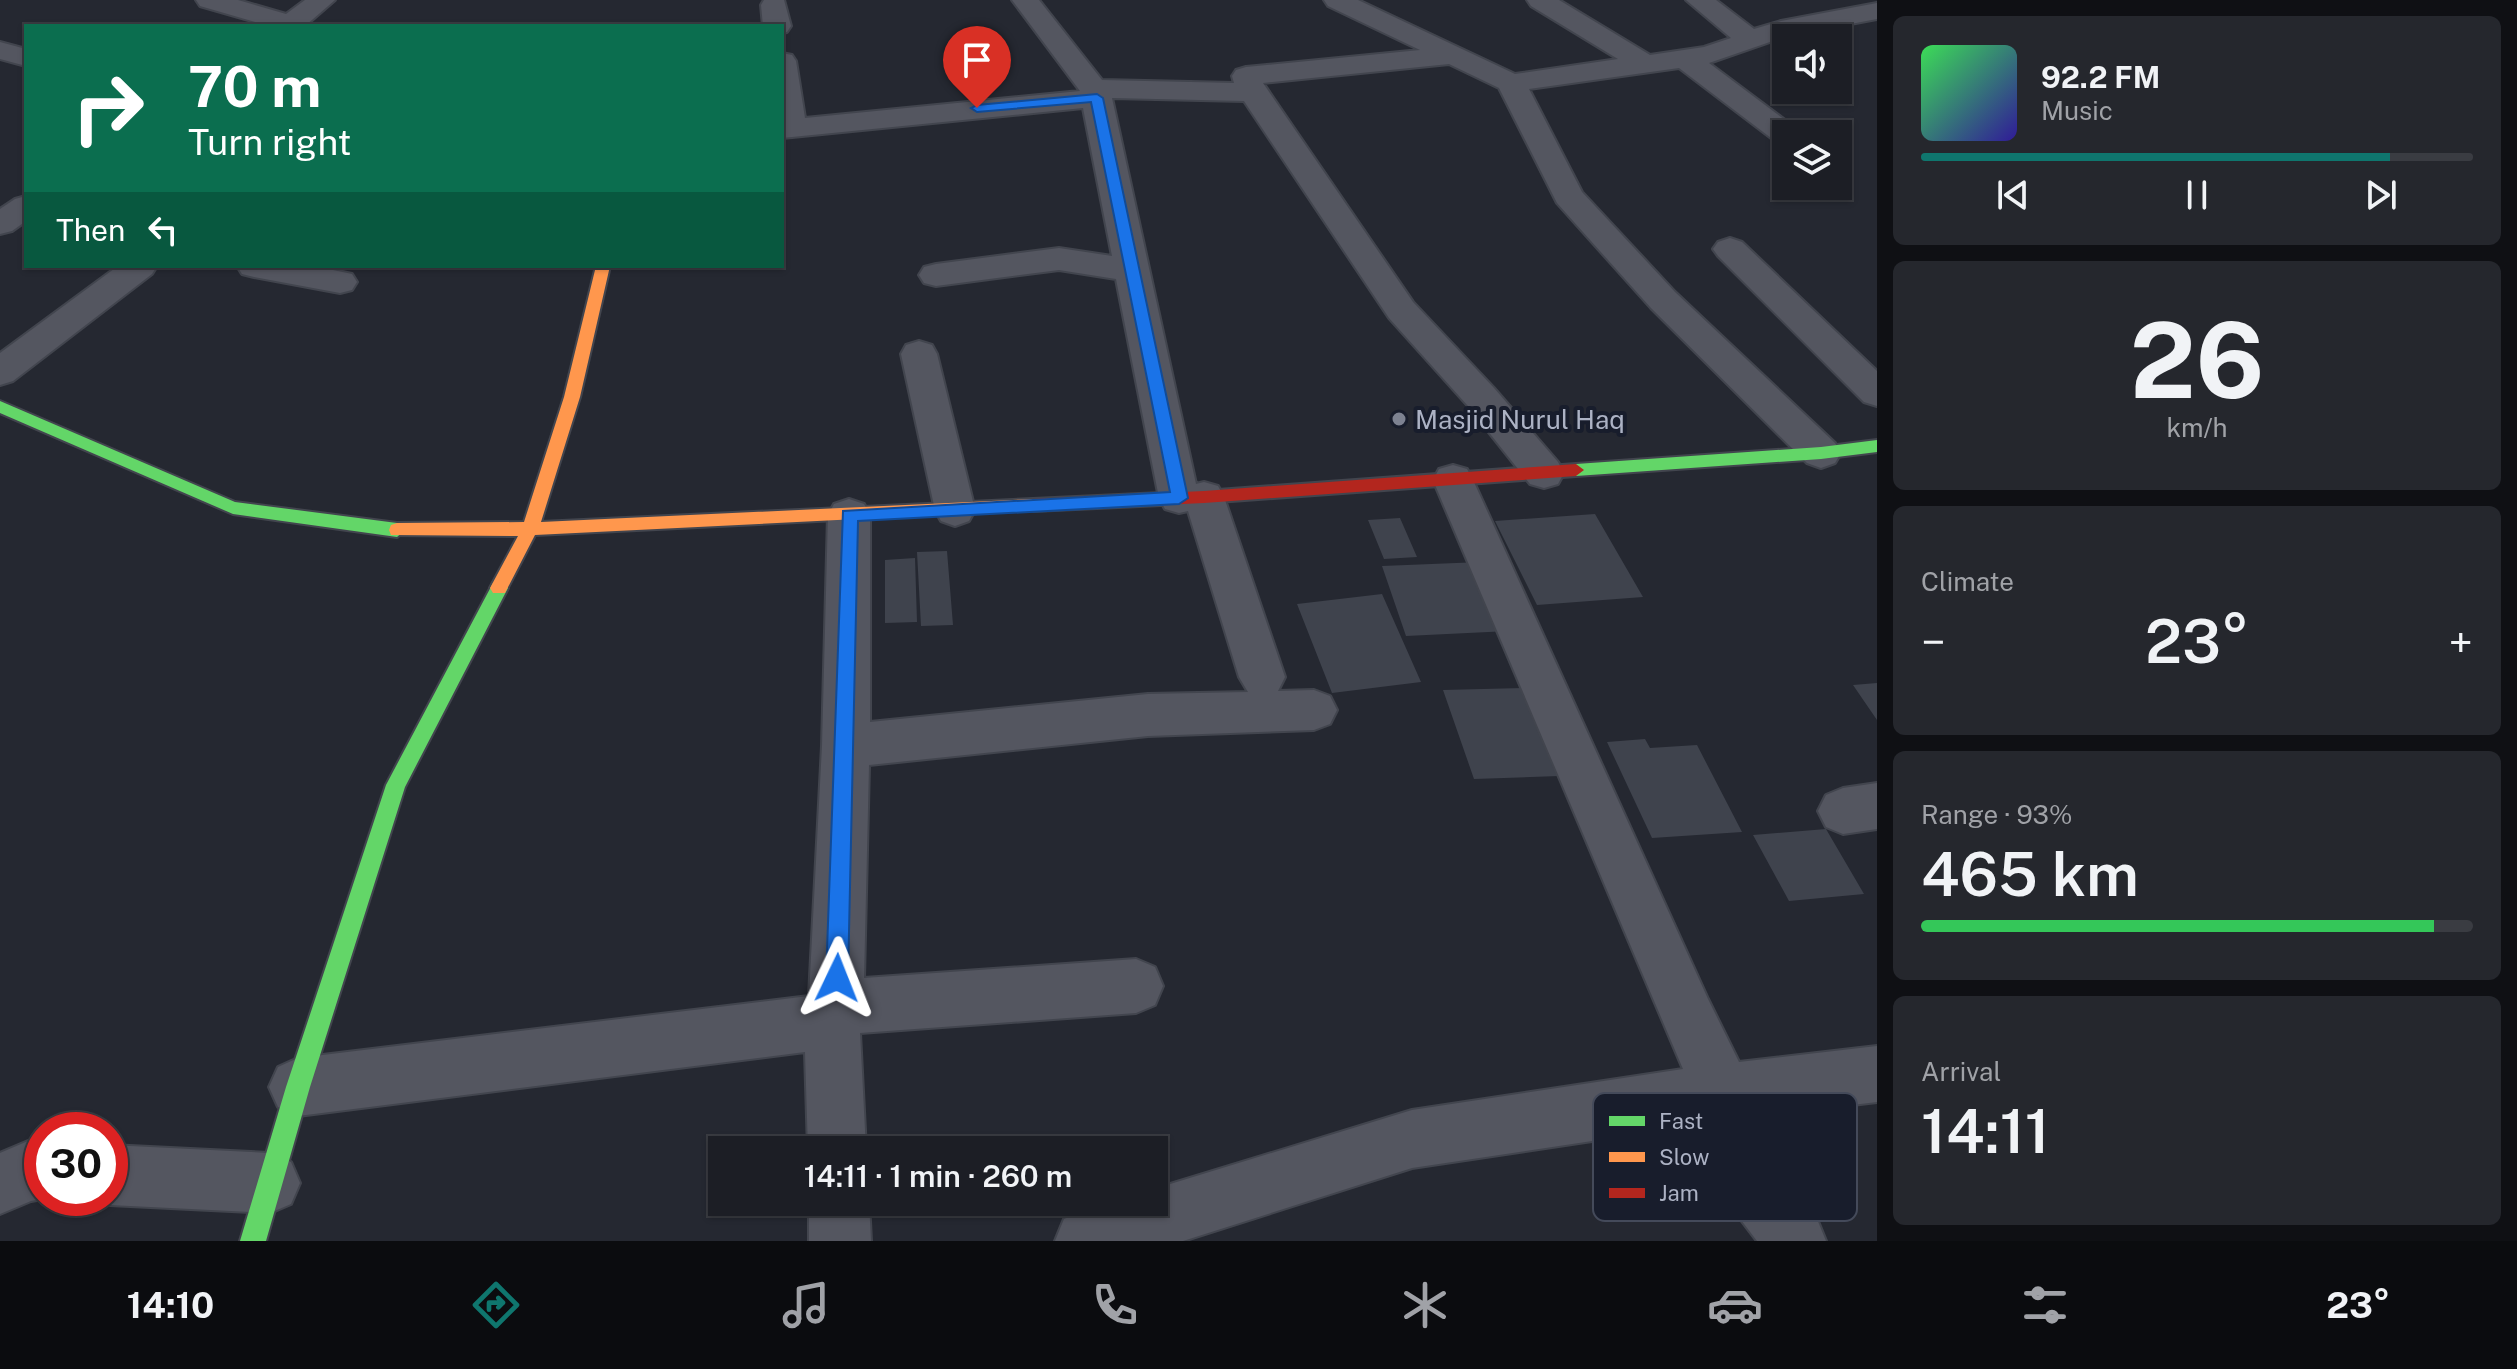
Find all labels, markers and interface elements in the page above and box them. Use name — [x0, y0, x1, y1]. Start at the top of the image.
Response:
map controls — [1772, 24, 1852, 200]
button: sound — [1772, 24, 1852, 104]
pin — [943, 26, 1011, 108]
icon: arrive — [955, 38, 999, 82]
text: 70 m — [188, 54, 321, 120]
icon: right — [56, 56, 160, 160]
text: 92.2 FM — [2041, 59, 2160, 95]
text: Music — [2041, 95, 2113, 126]
button: layers — [1772, 120, 1852, 200]
text: Turn right — [188, 121, 351, 163]
icon: previous — [1991, 173, 2035, 217]
icon: pause — [2175, 173, 2219, 217]
icon: next — [2359, 173, 2403, 217]
icon: left — [141, 208, 185, 252]
text: Then — [56, 212, 125, 248]
text: 26 — [2130, 299, 2264, 421]
place label: Masjid Nurul Haq — [1415, 404, 1625, 435]
marker: Masjid Nurul Haq — [1390, 410, 1408, 428]
text: km/h — [2166, 412, 2228, 443]
text: Climate — [1921, 566, 2014, 597]
text: 23° — [2145, 606, 2249, 677]
text: − — [1921, 616, 1945, 668]
text: + — [2449, 616, 2473, 668]
text: Range · 93% — [1921, 799, 2072, 830]
text: 465 km — [1921, 839, 2139, 910]
position arrow — [795, 936, 879, 1020]
text: Arrival — [1921, 1056, 2001, 1087]
legend — [1593, 1093, 1857, 1221]
text: 14:11 — [1921, 1096, 2050, 1167]
text: Fast — [1659, 1108, 1703, 1134]
speed limit sign: 30 — [24, 1112, 128, 1216]
text: Slow — [1659, 1144, 1709, 1170]
text: 14:11 · 1 min · 260 m — [804, 1158, 1072, 1194]
text: Jam — [1659, 1180, 1699, 1206]
icon: directions — [468, 1277, 524, 1333]
icon: music — [778, 1277, 834, 1333]
icon: phone — [1087, 1277, 1143, 1333]
icon: climate — [1397, 1277, 1453, 1333]
icon: car — [1707, 1277, 1763, 1333]
icon: filters — [2017, 1277, 2073, 1333]
text: 14:10 — [127, 1284, 214, 1326]
text: 23° — [2326, 1284, 2390, 1326]

